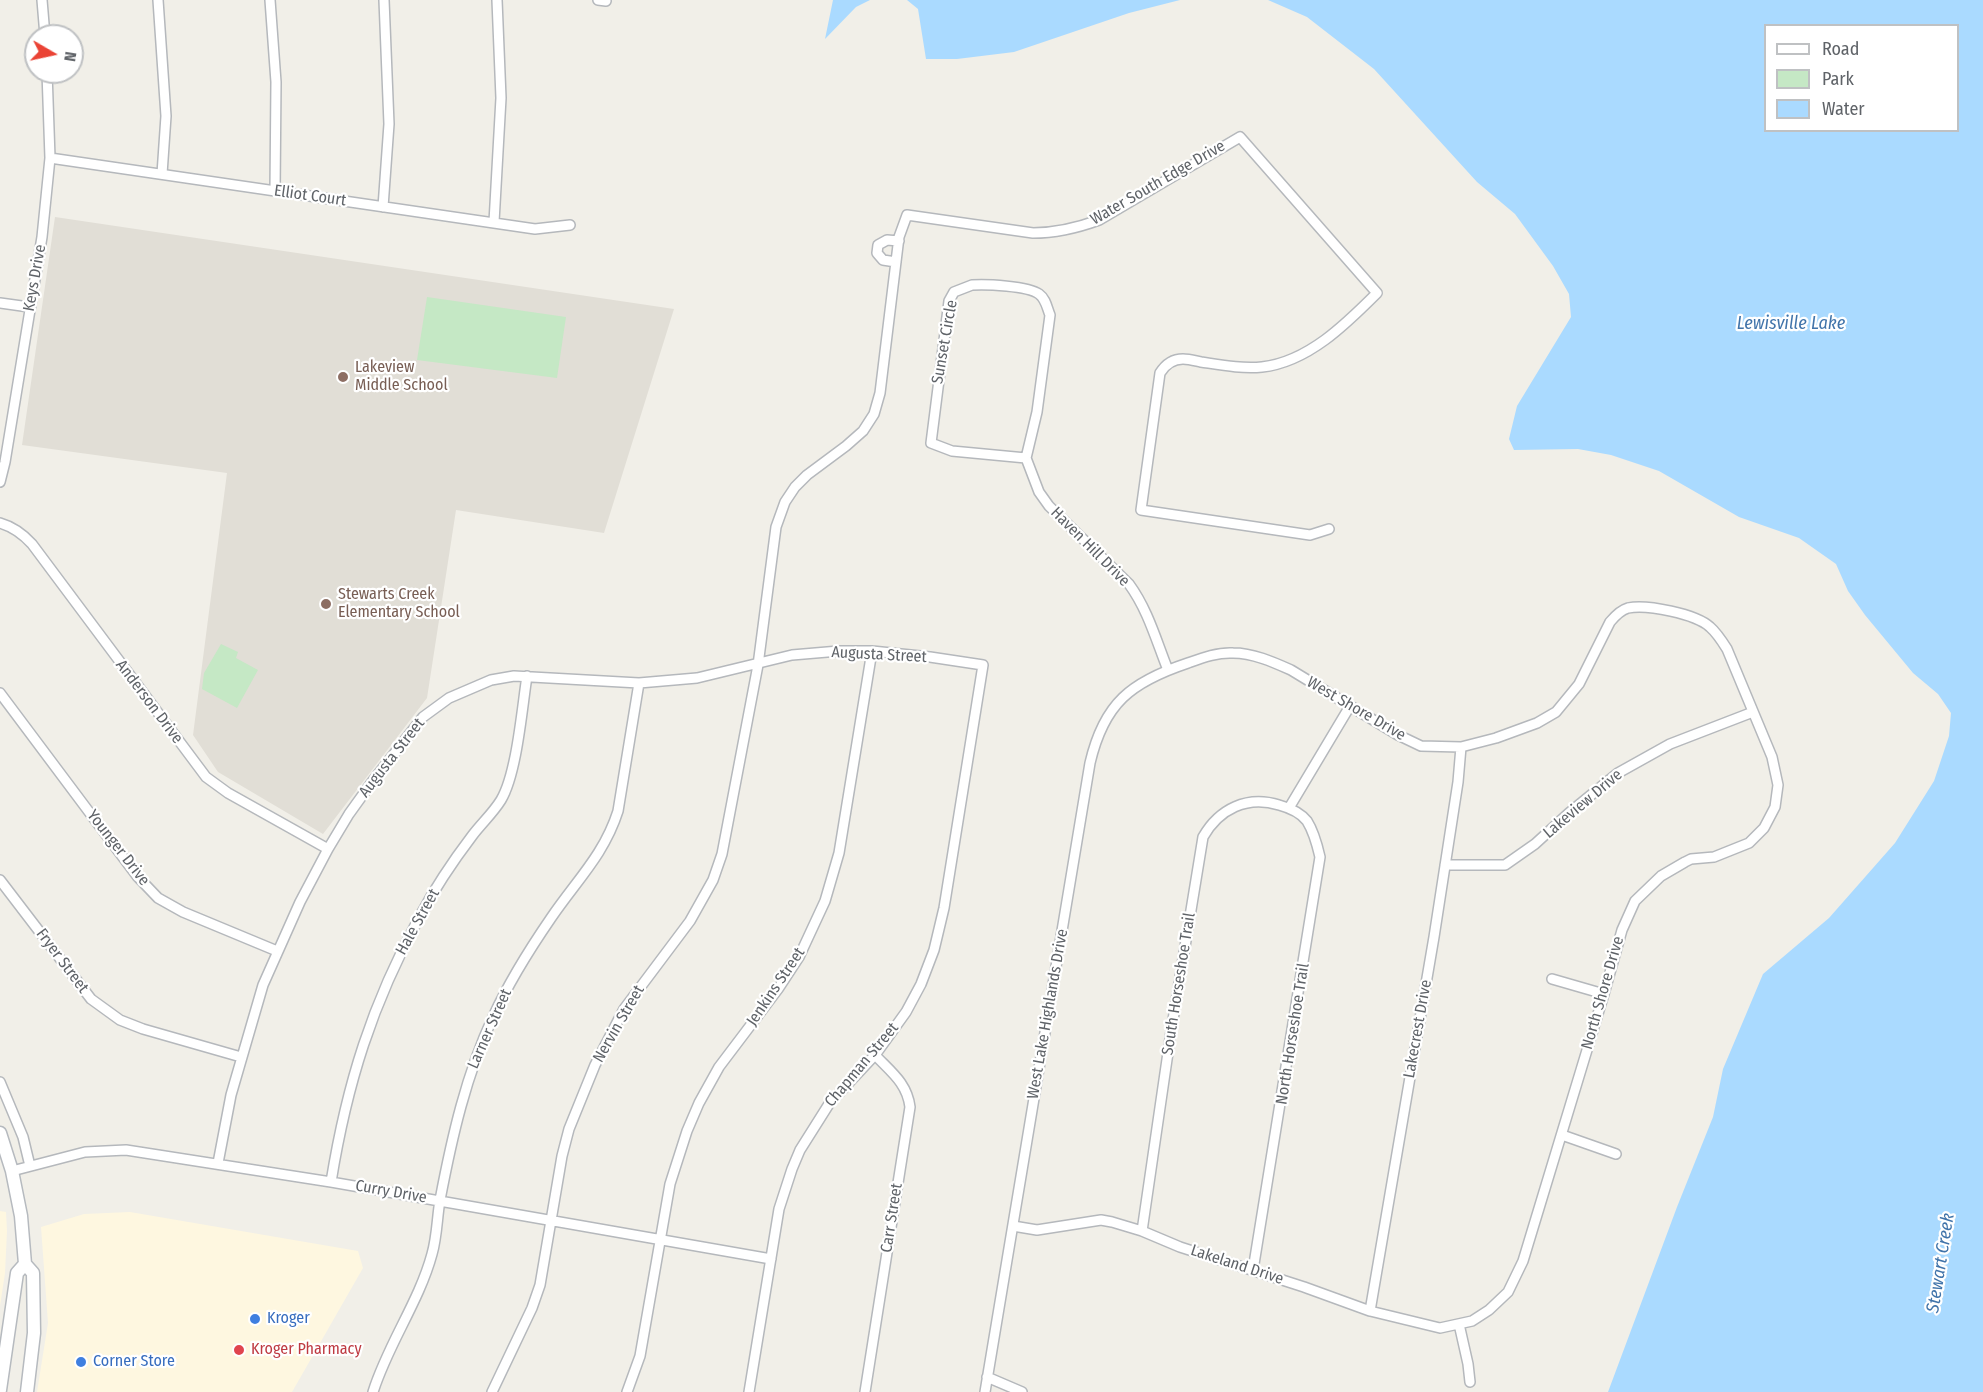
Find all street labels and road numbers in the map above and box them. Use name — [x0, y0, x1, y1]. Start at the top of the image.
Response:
street label: Water South Edge Drive — [1087, 137, 1229, 229]
street label: Elliot Court — [273, 181, 347, 211]
street label: Keys Drive — [20, 243, 50, 313]
street label: Sunset Circle — [928, 299, 962, 385]
street label: Haven Hill Drive — [1046, 503, 1134, 591]
street label: Augusta Street — [831, 643, 927, 667]
street label: Anderson Drive — [111, 656, 187, 748]
street label: West Shore Drive — [1303, 673, 1409, 745]
street label: Augusta Street — [355, 714, 429, 802]
street label: Lakeview Drive — [1540, 765, 1626, 843]
street label: Younger Drive — [83, 806, 153, 890]
street label: Hale Street — [392, 886, 444, 958]
street label: South Horseshoe Trail — [1158, 911, 1200, 1057]
street label: Fryer Street — [32, 925, 92, 997]
street label: West Lake Highlands Drive — [1024, 927, 1072, 1101]
street label: North Shore Drive — [1578, 934, 1628, 1052]
street label: Jenkins Street — [743, 944, 809, 1030]
street label: North Horseshoe Trail — [1272, 962, 1314, 1106]
street label: Lakecrest Drive — [1400, 978, 1436, 1080]
street label: Nervin Street — [589, 982, 649, 1066]
street label: Larner Street — [464, 986, 516, 1072]
street label: Chapman Street — [821, 1019, 903, 1111]
street label: Curry Drive — [354, 1176, 428, 1208]
street label: Carr Street — [877, 1182, 907, 1254]
street label: Lakeland Drive — [1188, 1241, 1286, 1289]

